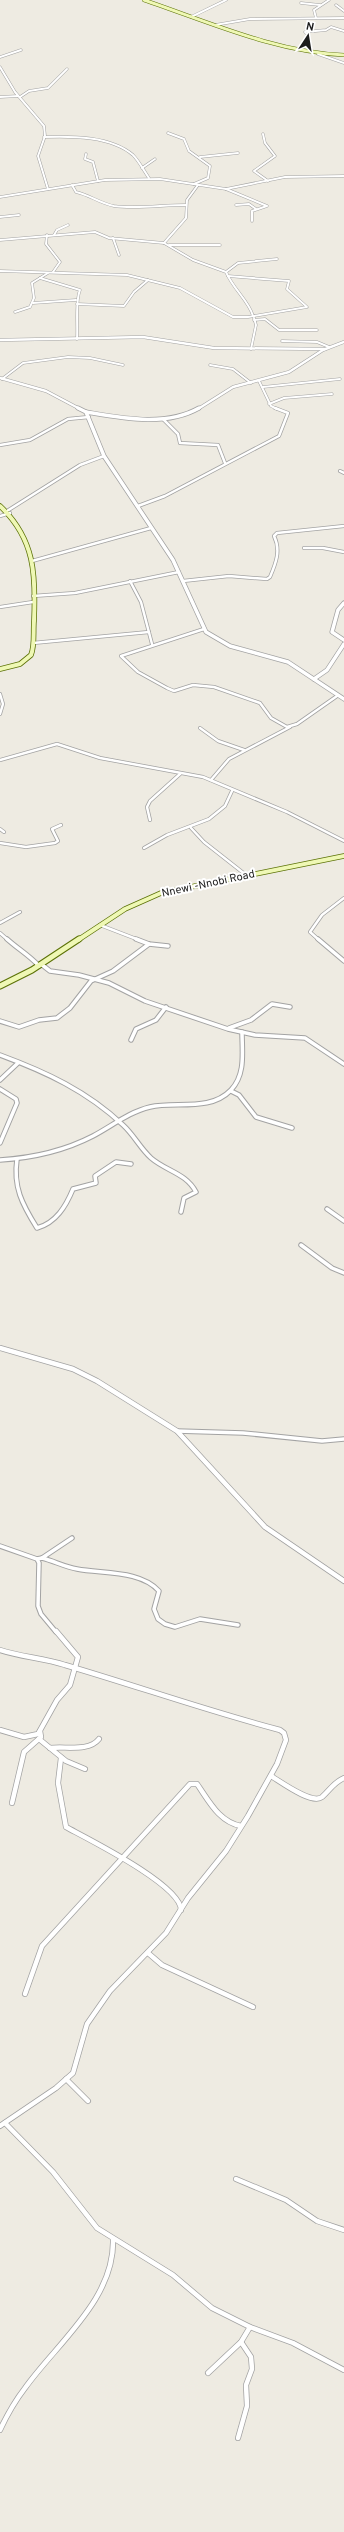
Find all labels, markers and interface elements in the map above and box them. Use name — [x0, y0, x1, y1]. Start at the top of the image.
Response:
north arrow — [288, 16, 328, 56]
text: N — [305, 20, 315, 35]
street label: Nnewi -Nnobi Road — [160, 867, 256, 901]

